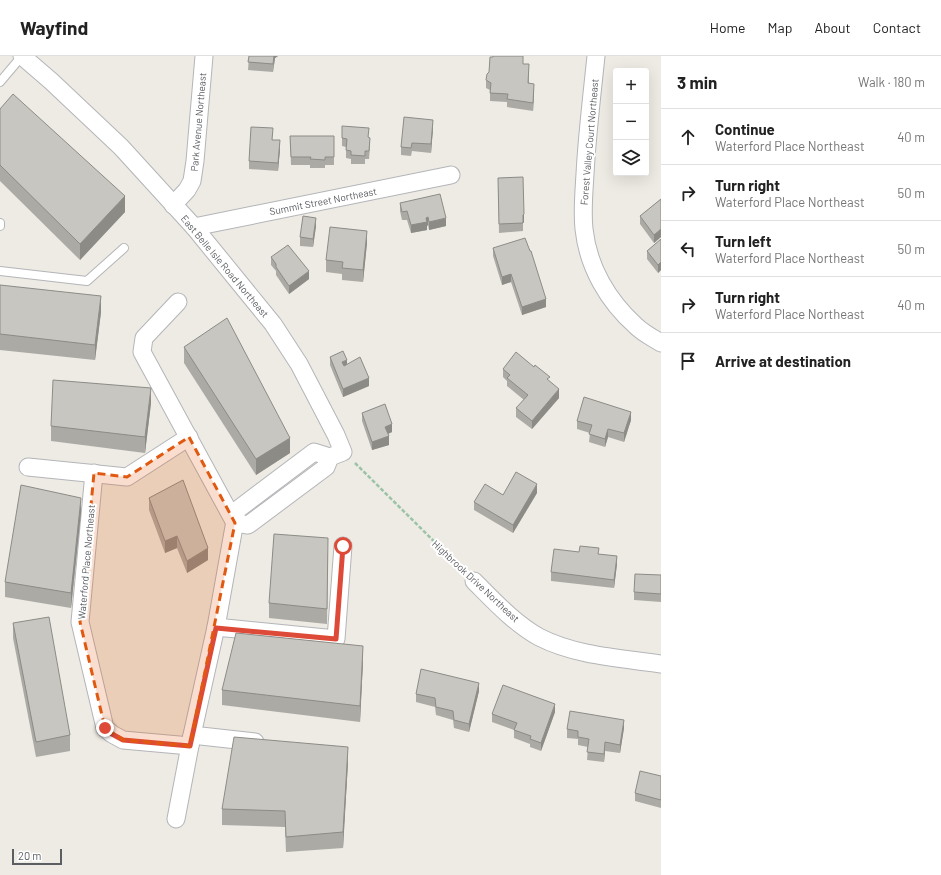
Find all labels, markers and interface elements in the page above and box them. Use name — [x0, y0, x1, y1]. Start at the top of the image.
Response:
text: Wayfind — [20, 16, 88, 39]
text: Home — [710, 19, 746, 36]
text: Map — [768, 19, 792, 36]
text: About — [814, 19, 851, 36]
text: Contact — [873, 19, 921, 36]
map controls — [613, 68, 649, 176]
button: + — [613, 68, 649, 104]
street label: Park Avenue Northeast — [188, 72, 208, 172]
text: 3 min — [677, 72, 717, 92]
text: Walk · 180 m — [858, 74, 925, 90]
street label: Forest Valley Court Northeast — [577, 78, 601, 206]
button: − — [613, 104, 649, 140]
text: Continue — [715, 120, 775, 138]
icon: ahead — [677, 126, 699, 148]
text: 40 m — [897, 129, 925, 145]
text: Waterford Place Northeast — [715, 138, 865, 154]
button: layers — [613, 140, 649, 176]
text: Turn right — [715, 176, 780, 194]
icon: right — [677, 182, 699, 204]
street label: Summit Street Northeast — [268, 185, 378, 217]
text: 50 m — [898, 185, 925, 201]
text: Waterford Place Northeast — [715, 194, 865, 210]
street label: East Belle Isle Road Northeast — [179, 212, 272, 320]
text: Turn left — [715, 232, 771, 250]
icon: left — [677, 238, 699, 260]
text: 50 m — [898, 241, 925, 257]
text: Waterford Place Northeast — [715, 250, 865, 266]
text: Turn right — [715, 288, 780, 306]
icon: right — [677, 294, 699, 316]
text: 40 m — [897, 297, 925, 313]
text: Waterford Place Northeast — [715, 306, 865, 322]
icon: arrive — [677, 350, 699, 372]
text: Arrive at destination — [715, 352, 851, 370]
street label: Waterford Place Northeast — [75, 504, 97, 620]
route start — [334, 537, 352, 555]
street label: Highbrook Drive Northeast — [430, 537, 522, 625]
route end — [96, 719, 114, 737]
scale bar — [12, 847, 62, 866]
text: 20 m — [18, 849, 41, 862]

